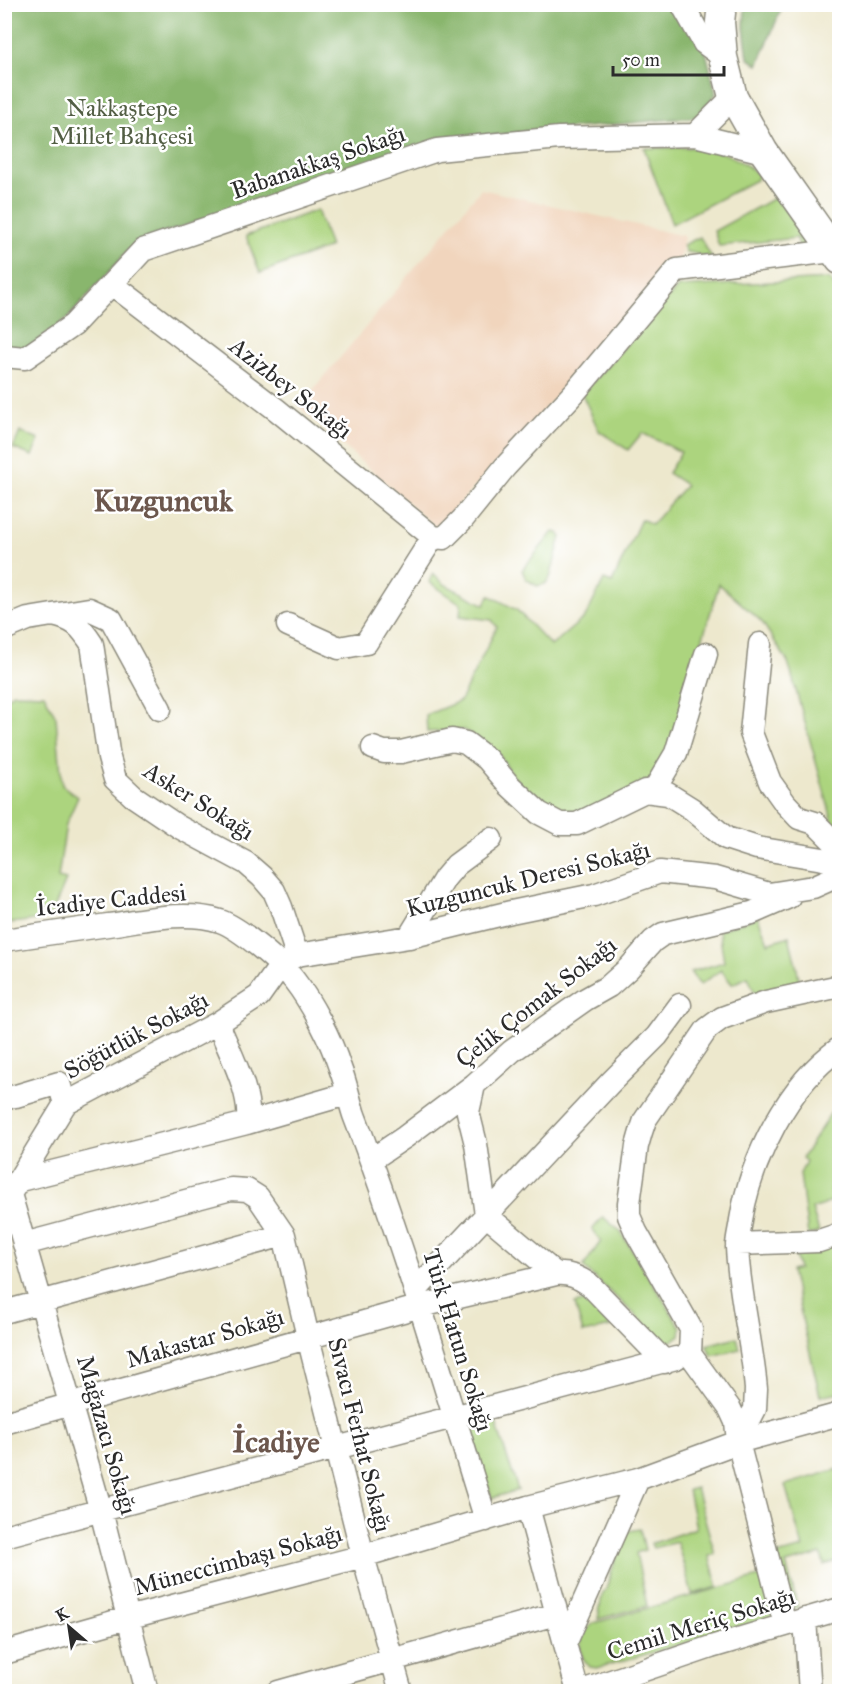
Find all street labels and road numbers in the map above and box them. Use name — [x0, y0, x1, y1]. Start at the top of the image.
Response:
street label: Babanakkaş Sokağı — [227, 118, 409, 206]
street label: Azizbey Sokağı — [223, 330, 359, 446]
street label: Asker Sokağı — [137, 755, 260, 847]
street label: Kuzguncuk Deresi Sokağı — [403, 834, 653, 924]
street label: İcadiye Caddesi — [34, 877, 188, 923]
street label: Çelik Çomak Sokağı — [450, 930, 623, 1074]
street label: Söğütlük Sokağı — [59, 984, 214, 1086]
street label: Türk Hatun Sokağı — [416, 1245, 500, 1435]
street label: Makastar Sokağı — [123, 1301, 288, 1375]
street label: Sıvacı Ferhat Sokağı — [321, 1334, 399, 1536]
street label: Mağazacı Sokağı — [70, 1352, 144, 1519]
street label: Müneccimbaşı Sokağı — [131, 1518, 346, 1602]
street label: Cemil Meriç Sokağı — [603, 1581, 799, 1667]

